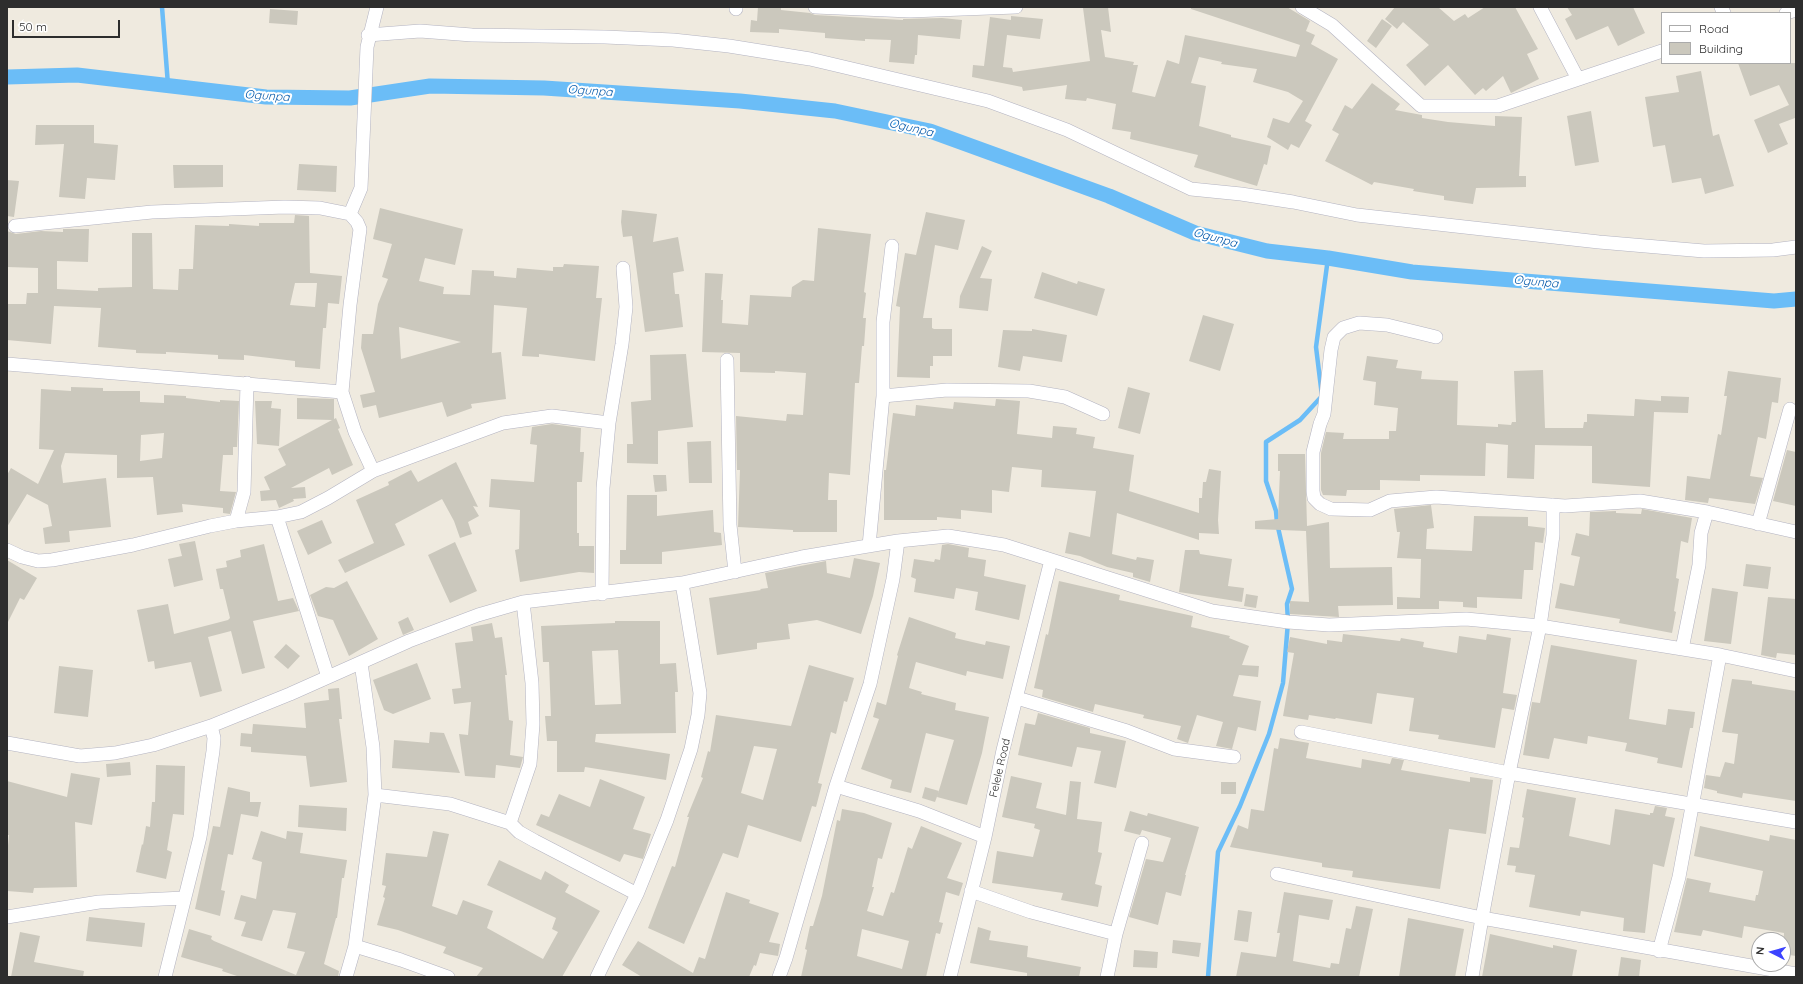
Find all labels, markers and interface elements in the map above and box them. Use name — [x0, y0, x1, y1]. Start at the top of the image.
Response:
scale bar — [14, 12, 122, 38]
legend — [1661, 12, 1791, 64]
text: 50 m — [19, 19, 47, 34]
text: Road — [1699, 21, 1729, 36]
text: Building — [1699, 41, 1743, 56]
water label: Ogunpa — [567, 82, 613, 100]
water label: Ogunpa — [244, 87, 290, 105]
water label: Ogunpa — [888, 116, 934, 140]
water label: Ogunpa — [1191, 225, 1239, 251]
water label: Ogunpa — [1513, 273, 1559, 291]
street label: Felele Road — [987, 737, 1013, 799]
north arrow — [1751, 932, 1791, 972]
text: N — [1753, 946, 1767, 956]

